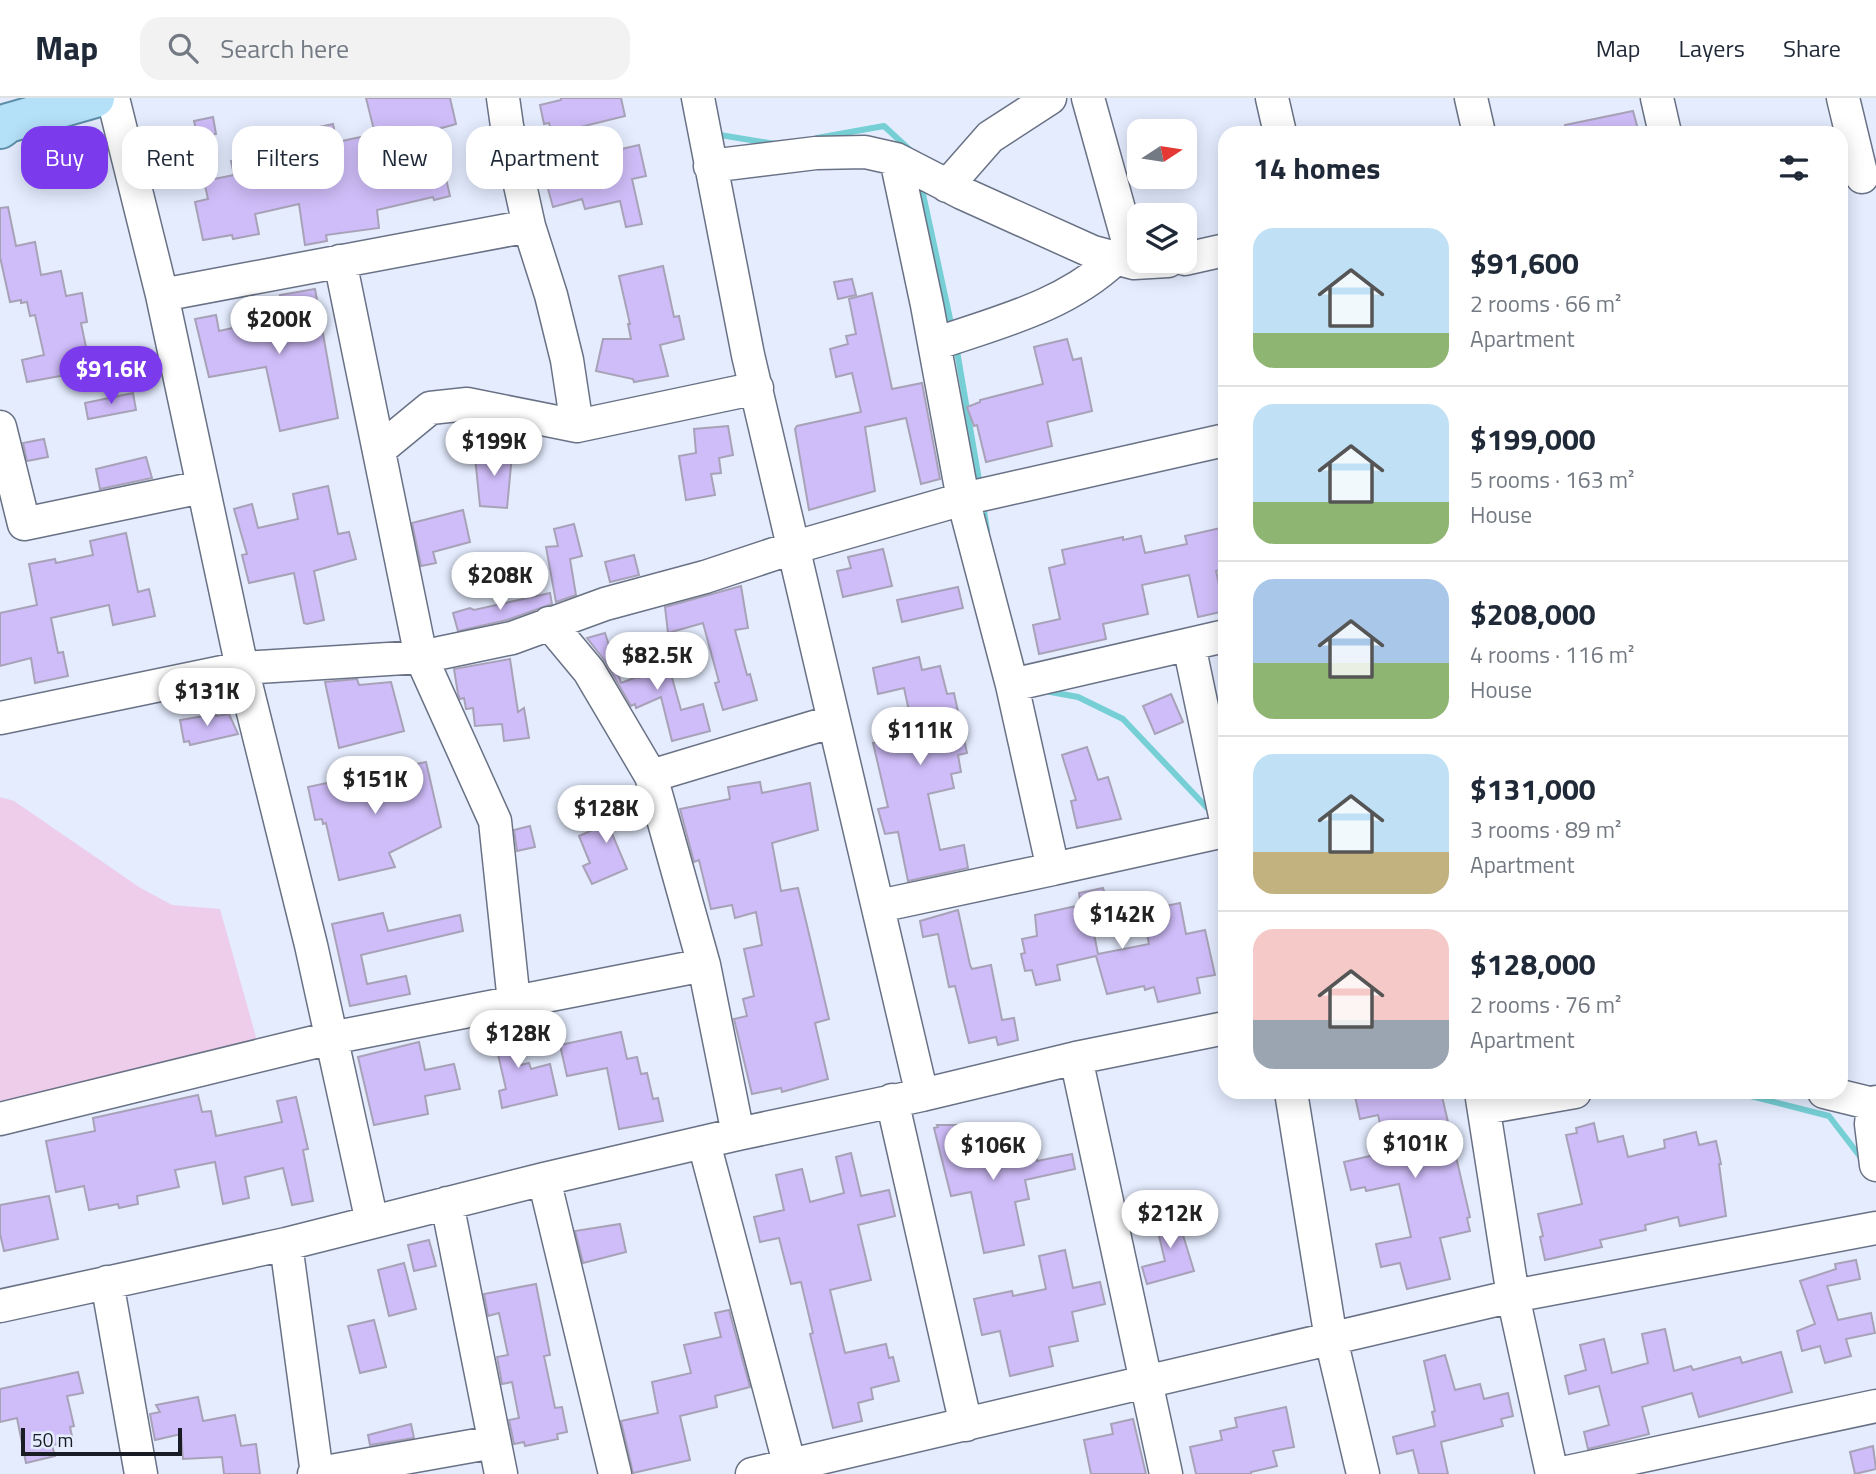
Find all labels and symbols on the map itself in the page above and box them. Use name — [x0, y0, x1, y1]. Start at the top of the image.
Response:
north arrow — [1127, 119, 1197, 189]
pin: $200K — [230, 296, 328, 356]
pin: $91.6K — [54, 346, 168, 406]
pin: $199K — [445, 418, 543, 478]
pin: $208K — [451, 552, 549, 612]
pin: $82.5K — [600, 632, 714, 692]
pin: $131K — [158, 668, 256, 728]
pin: $111K — [871, 708, 969, 767]
pin: $151K — [326, 756, 424, 816]
pin: $128K — [557, 786, 655, 845]
pin: $142K — [1073, 892, 1171, 951]
pin: $128K — [469, 1010, 567, 1070]
pin: $101K — [1366, 1121, 1464, 1180]
pin: $106K — [944, 1122, 1042, 1182]
pin: $212K — [1121, 1190, 1219, 1250]
scale bar — [21, 1425, 182, 1457]

